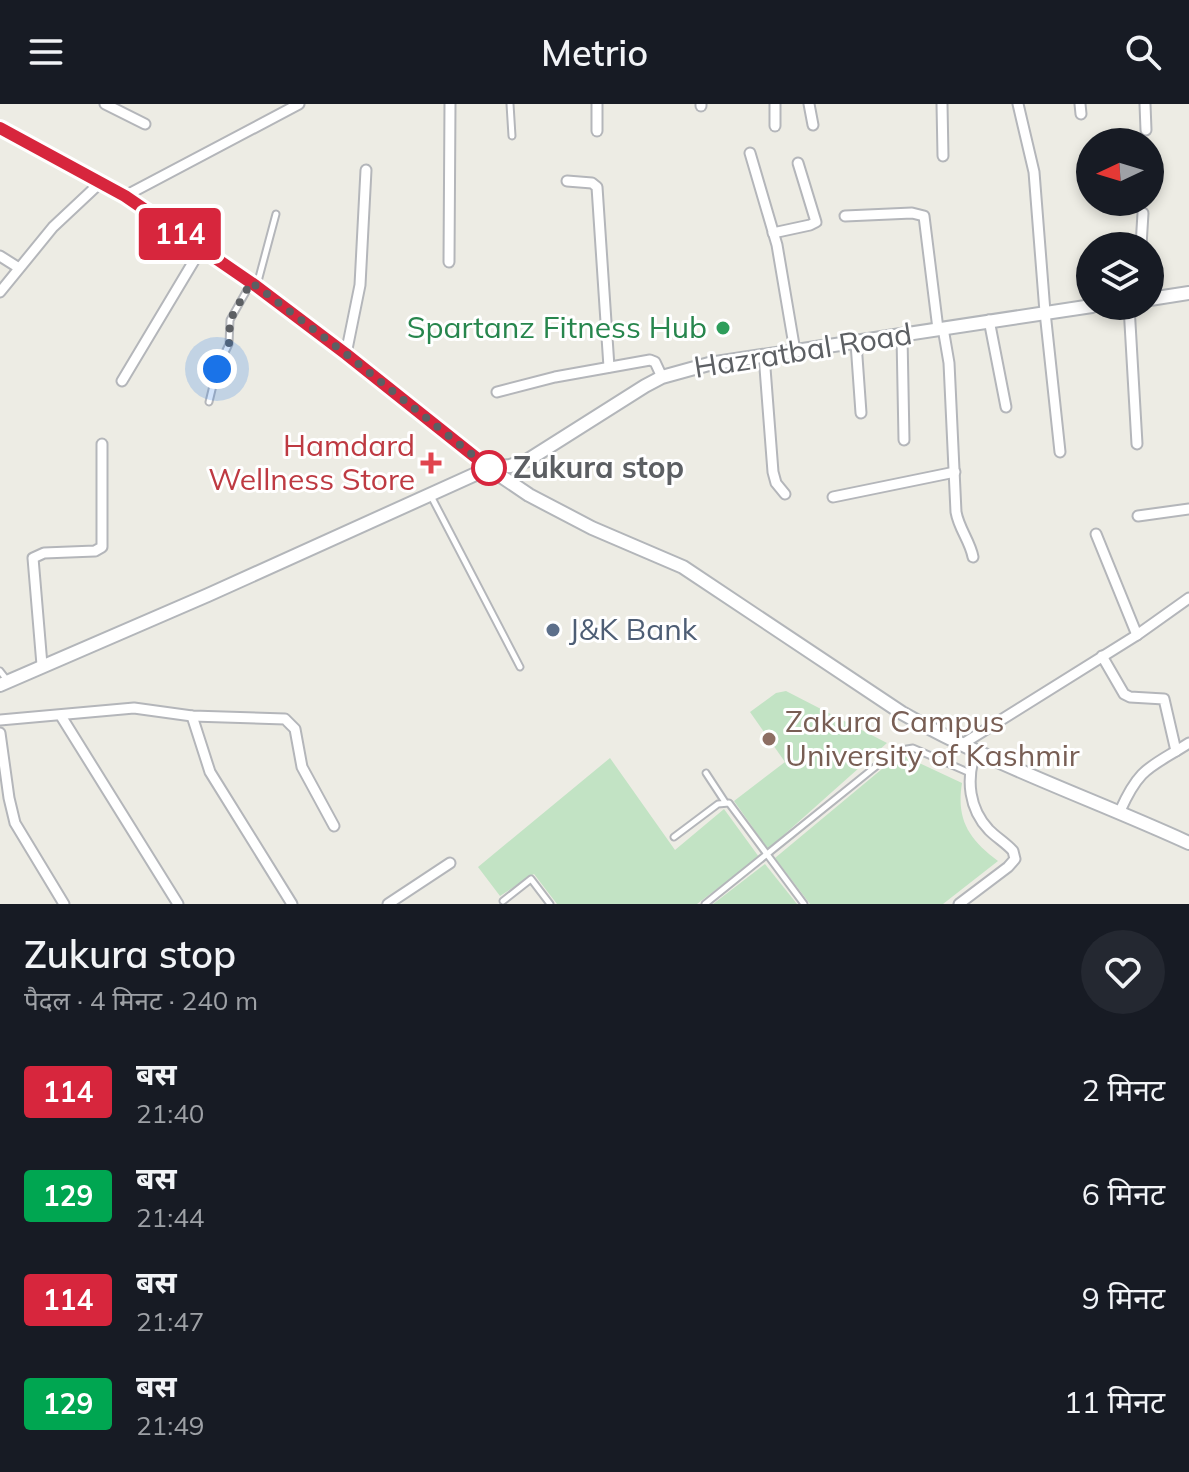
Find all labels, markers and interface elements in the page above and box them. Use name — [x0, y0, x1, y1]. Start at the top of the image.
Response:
icon: menu — [24, 30, 68, 74]
text: Metrio — [541, 30, 648, 75]
icon: search — [1121, 30, 1165, 74]
north arrow — [1076, 128, 1164, 216]
map controls — [1076, 128, 1164, 320]
line badge: 114 — [134, 208, 226, 260]
text: 114 — [155, 216, 205, 251]
button: layers — [1076, 232, 1164, 320]
place label: Spartanz Fitness Hub — [407, 308, 707, 346]
street label: Hazratbal Road — [691, 314, 915, 386]
marker: Spartanz Fitness Hub — [714, 319, 732, 337]
your location — [197, 349, 237, 389]
place label: Hamdard Wellness Store — [208, 426, 415, 498]
place label: Zukura stop — [513, 448, 684, 486]
marker: Zukura stop — [472, 451, 506, 485]
marker: Hamdard Wellness Store — [422, 454, 440, 472]
place label: J&K Bank — [569, 610, 698, 648]
marker: J&K Bank — [544, 621, 562, 639]
place label: Zakura Campus University of Kashmir — [785, 702, 1080, 774]
marker: Zakura Campus University of Kashmir — [760, 730, 778, 748]
text: Zukura stop — [24, 930, 236, 978]
button: heart — [1081, 930, 1165, 1014]
text: पैदल · 4 मिनट · 240 m — [24, 984, 258, 1017]
text: बस — [136, 1055, 177, 1093]
text: 2 मिनट — [1082, 1071, 1165, 1109]
text: 114 — [43, 1074, 93, 1109]
text: 21:40 — [136, 1097, 204, 1130]
text: बस — [136, 1159, 177, 1197]
text: 6 मिनट — [1082, 1175, 1165, 1213]
text: 129 — [43, 1178, 93, 1213]
text: 21:44 — [136, 1201, 204, 1234]
text: बस — [136, 1263, 177, 1301]
text: 9 मिनट — [1082, 1279, 1165, 1317]
text: 114 — [43, 1282, 93, 1317]
text: 21:47 — [136, 1305, 204, 1338]
text: बस — [136, 1367, 177, 1405]
text: 11 मिनट — [1064, 1383, 1165, 1421]
text: 129 — [43, 1386, 93, 1421]
text: 21:49 — [136, 1409, 204, 1442]

